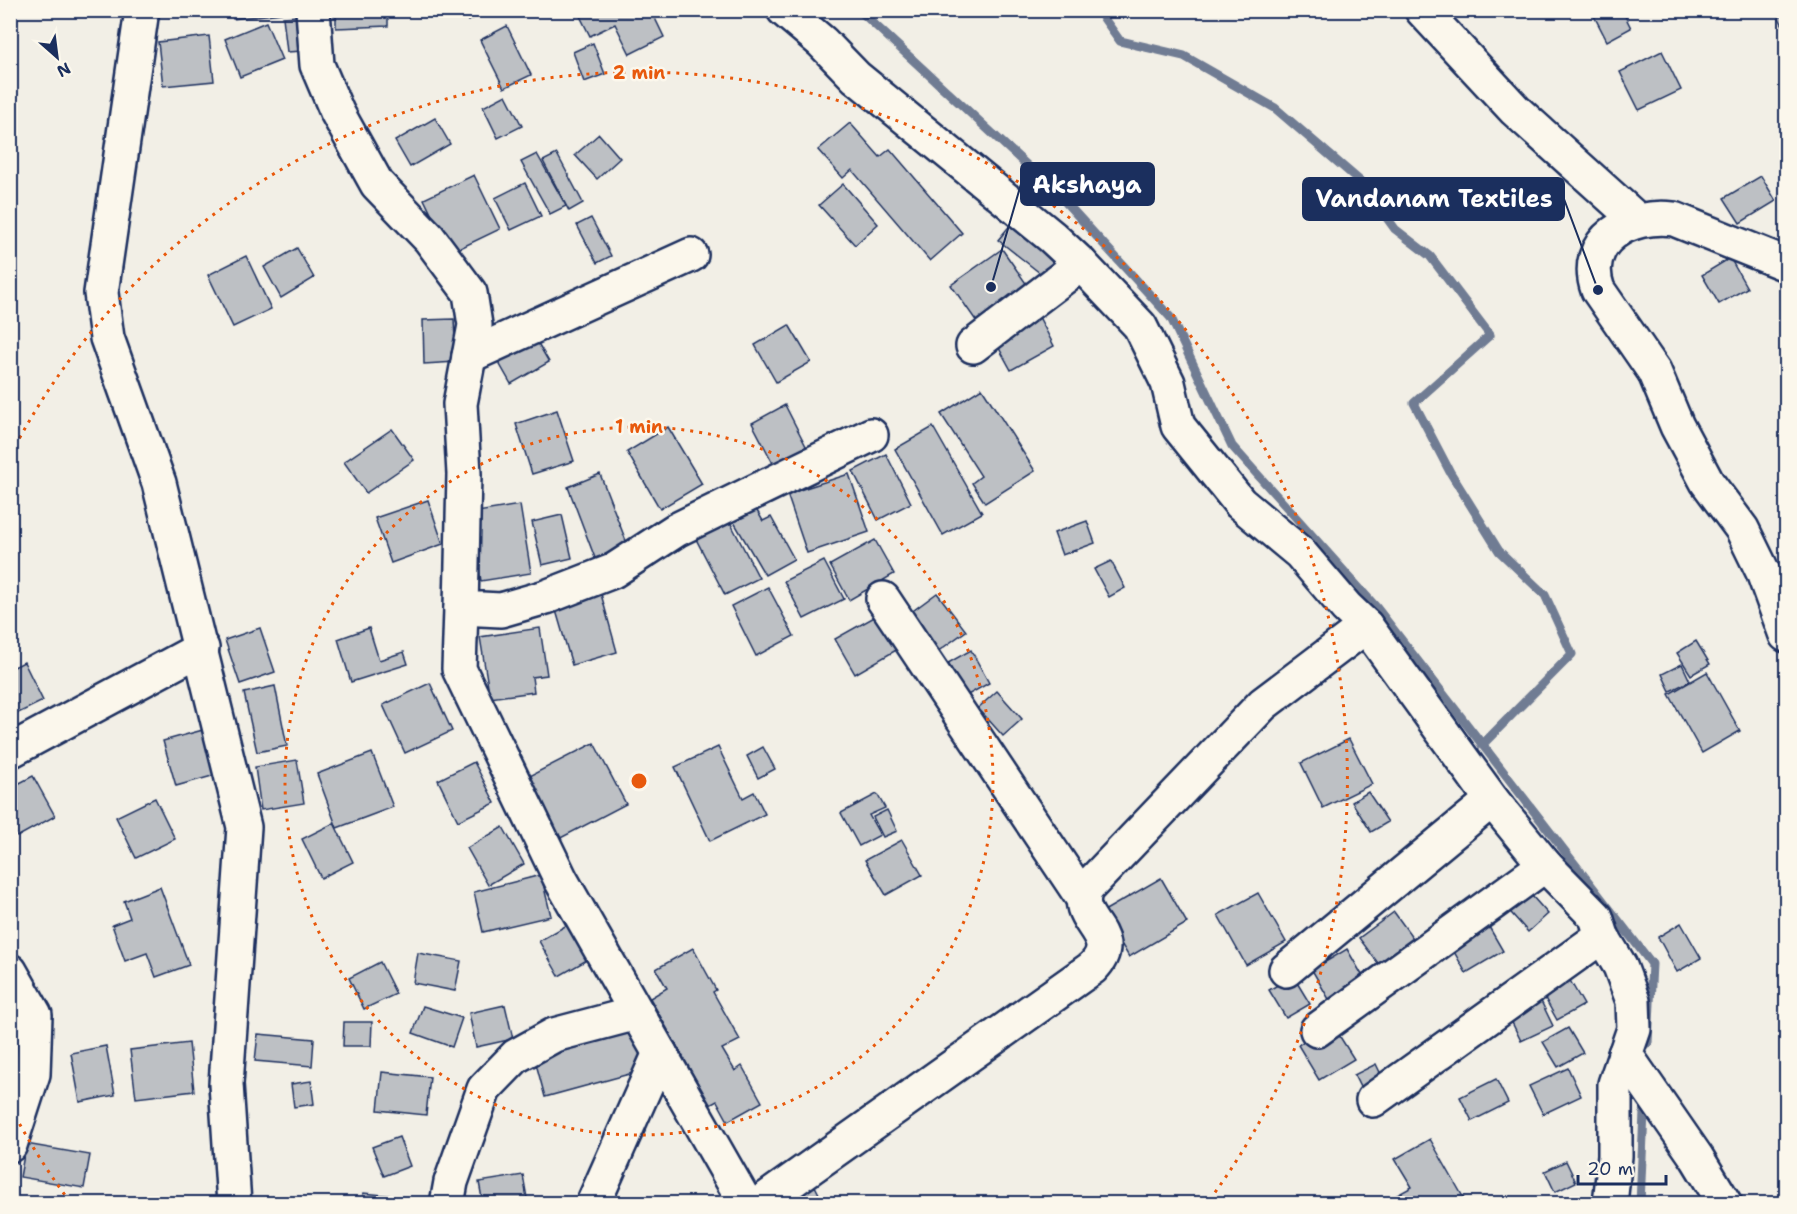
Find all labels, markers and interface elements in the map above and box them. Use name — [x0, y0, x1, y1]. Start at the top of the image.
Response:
north arrow — [27, 27, 87, 87]
text: N — [53, 58, 74, 82]
text: 2 min — [613, 61, 665, 85]
callout: Akshaya — [1021, 163, 1154, 205]
text: Akshaya — [1032, 169, 1142, 201]
callout: Vandanam Textiles — [1303, 178, 1564, 220]
text: Vandanam Textiles — [1315, 183, 1553, 215]
text: 1 min — [615, 415, 663, 439]
centre of rings — [629, 771, 649, 791]
scale bar — [1578, 1148, 1666, 1186]
text: 20 m — [1587, 1157, 1633, 1181]

